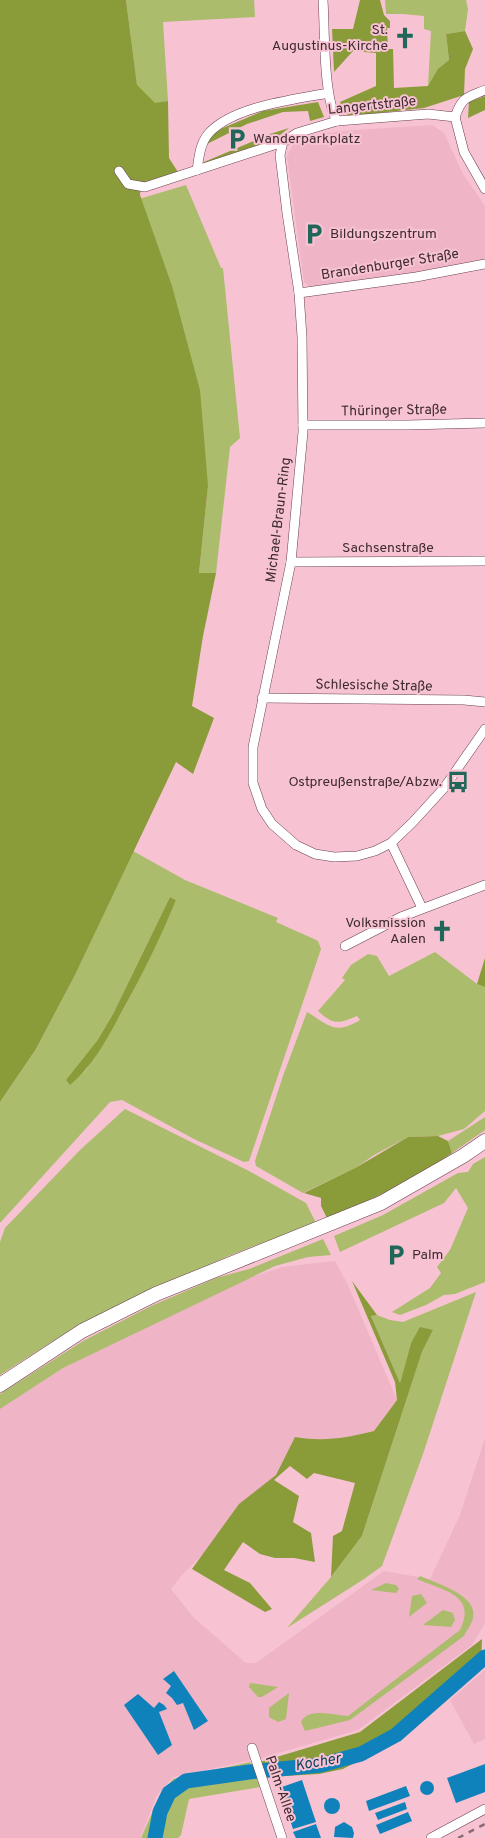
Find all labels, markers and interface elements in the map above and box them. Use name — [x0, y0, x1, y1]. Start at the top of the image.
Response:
place label: St. Augustinus-Kirche — [272, 22, 388, 55]
church icon: St. Augustinus-Kirche — [392, 25, 418, 51]
street label: Langertstraße — [327, 93, 417, 119]
parking icon: Wanderparkplatz — [224, 126, 250, 152]
place label: Wanderparkplatz — [253, 131, 361, 148]
parking icon: Bildungszentrum — [301, 221, 327, 247]
place label: Bildungszentrum — [330, 226, 437, 243]
street label: Brandenburger Straße — [320, 246, 460, 284]
street label: Thüringer Straße — [341, 402, 447, 420]
street label: Michael-Braun-Ring — [263, 457, 295, 583]
street label: Sachsenstraße — [342, 540, 434, 557]
street label: Schlesische Straße — [315, 676, 433, 696]
bus stop icon: Ostpreußenstraße/Abzw. — [445, 769, 471, 795]
place label: Ostpreußenstraße/Abzw. — [288, 774, 442, 791]
place label: Volksmission Aalen — [345, 915, 426, 948]
church icon: Volksmission Aalen — [429, 918, 455, 944]
parking icon: Palm — [383, 1242, 409, 1268]
place label: Palm — [412, 1247, 443, 1264]
water label: Kocher — [294, 1749, 344, 1776]
street label: Palm-Allee — [261, 1754, 299, 1824]

